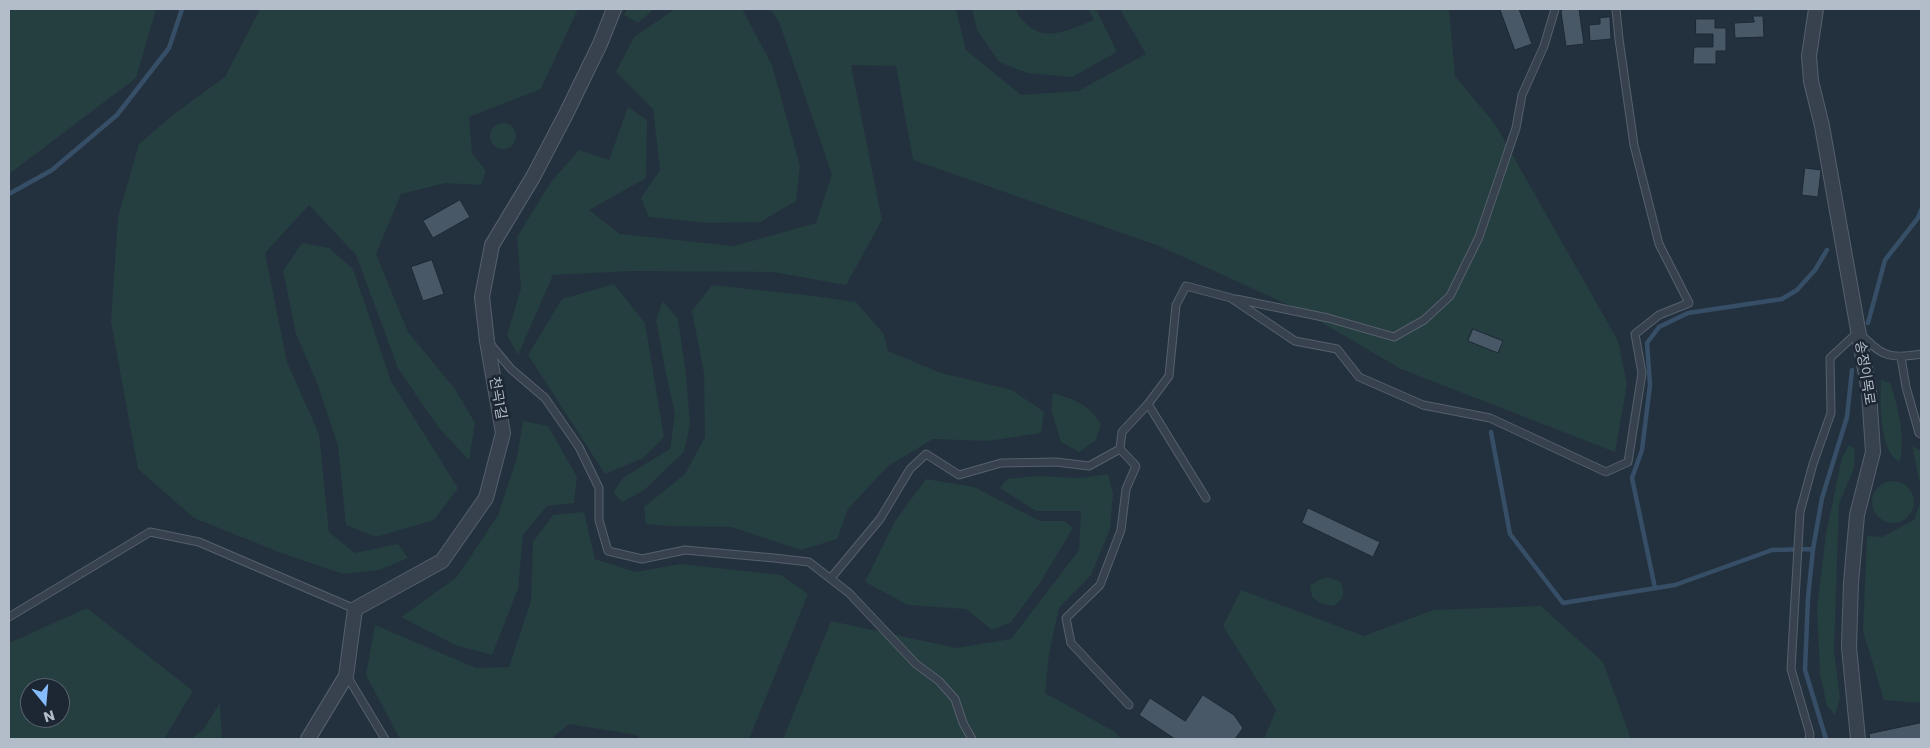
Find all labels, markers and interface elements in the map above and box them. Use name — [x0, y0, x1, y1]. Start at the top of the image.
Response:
street label: 송정이목로 — [1851, 340, 1877, 406]
street label: 천곡1길 — [485, 375, 509, 421]
north arrow — [20, 678, 70, 728]
text: N — [41, 705, 57, 727]

